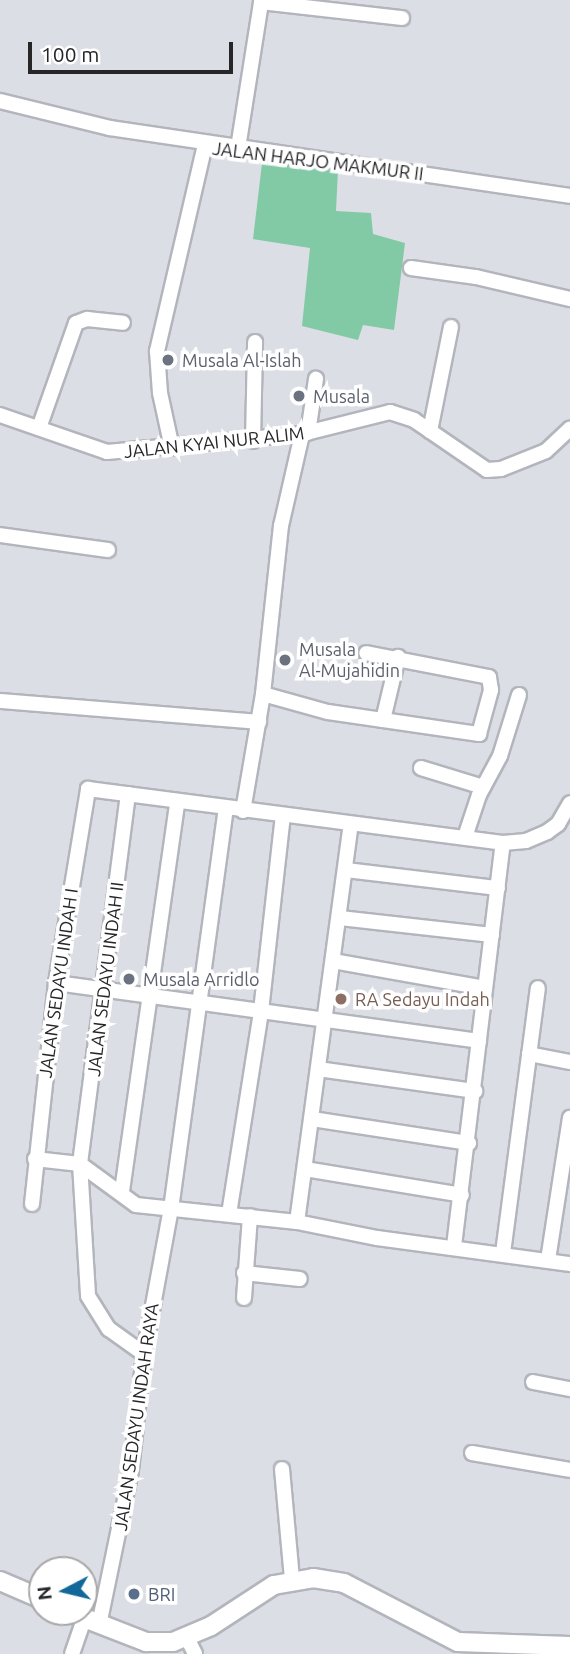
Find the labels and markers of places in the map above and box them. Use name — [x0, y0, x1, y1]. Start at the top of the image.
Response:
place label: Musala Al-Islah — [182, 349, 301, 371]
marker: Musala Al-Islah — [160, 352, 176, 368]
place label: Musala — [313, 385, 370, 407]
marker: Musala — [291, 388, 307, 404]
place label: Musala Al-Mujahidin — [299, 639, 400, 682]
marker: Musala Al-Mujahidin — [277, 652, 293, 668]
place label: Musala Arridlo — [143, 968, 260, 990]
marker: Musala Arridlo — [121, 971, 137, 987]
place label: RA Sedayu Indah — [355, 988, 490, 1010]
marker: RA Sedayu Indah — [333, 991, 349, 1007]
place label: BRI — [148, 1583, 175, 1605]
marker: BRI — [126, 1586, 142, 1602]

